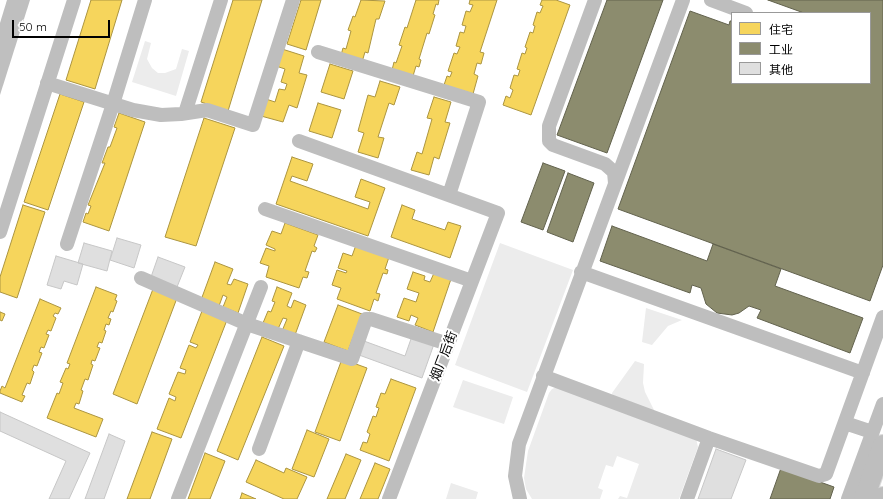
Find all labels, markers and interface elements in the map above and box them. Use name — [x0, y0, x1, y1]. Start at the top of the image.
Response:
scale bar — [14, 12, 112, 38]
legend — [731, 12, 871, 84]
text: 50 m — [19, 19, 47, 34]
text: 住宅 — [769, 22, 793, 37]
text: 工业 — [769, 42, 793, 57]
text: 其他 — [769, 62, 793, 77]
street label: 烟厂后街 — [427, 329, 461, 383]

